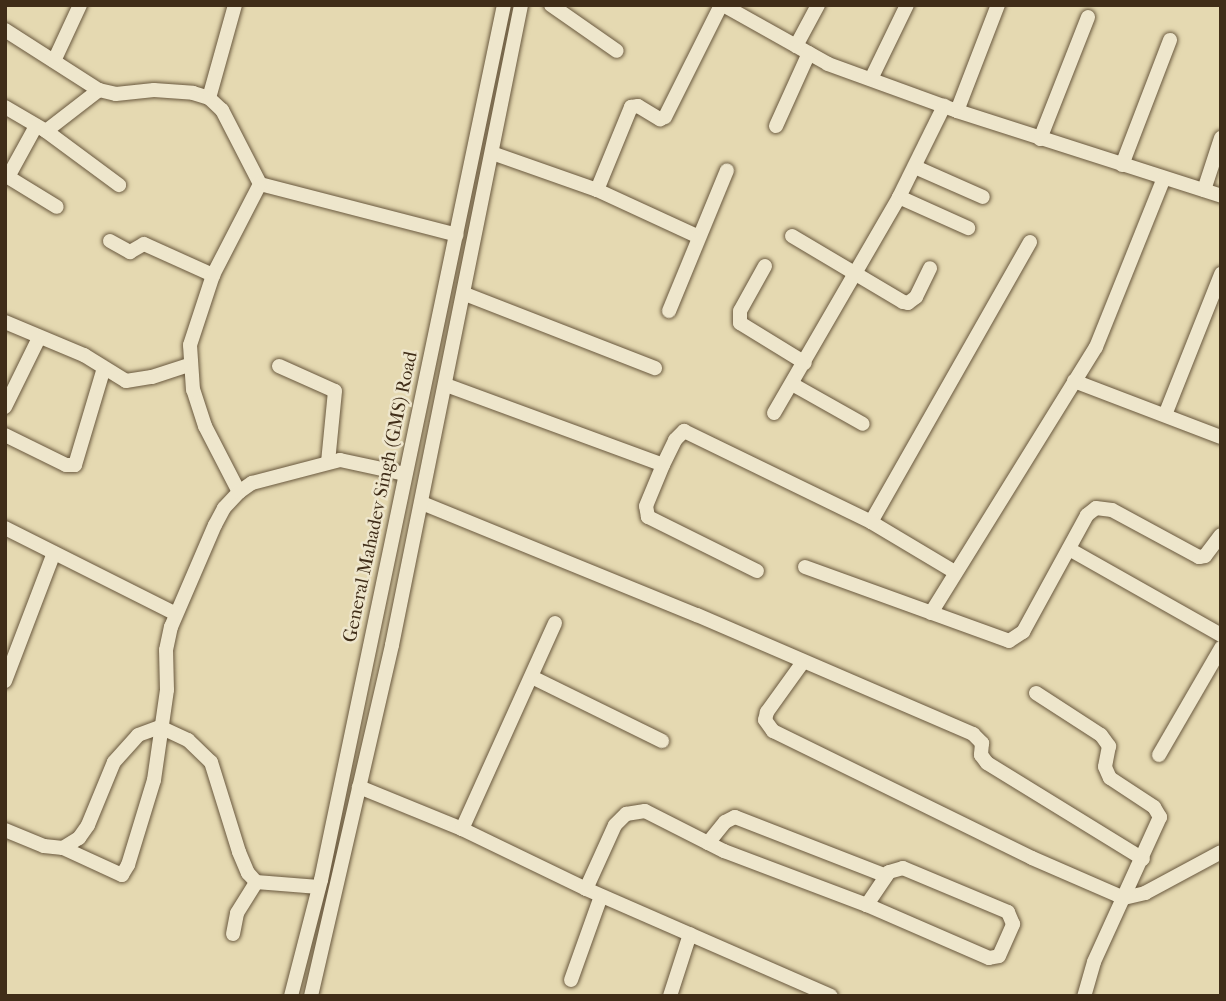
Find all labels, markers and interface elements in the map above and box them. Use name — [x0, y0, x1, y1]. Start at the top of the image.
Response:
street label: General Mahadev Singh (GMS) Road — [339, 349, 423, 645]

